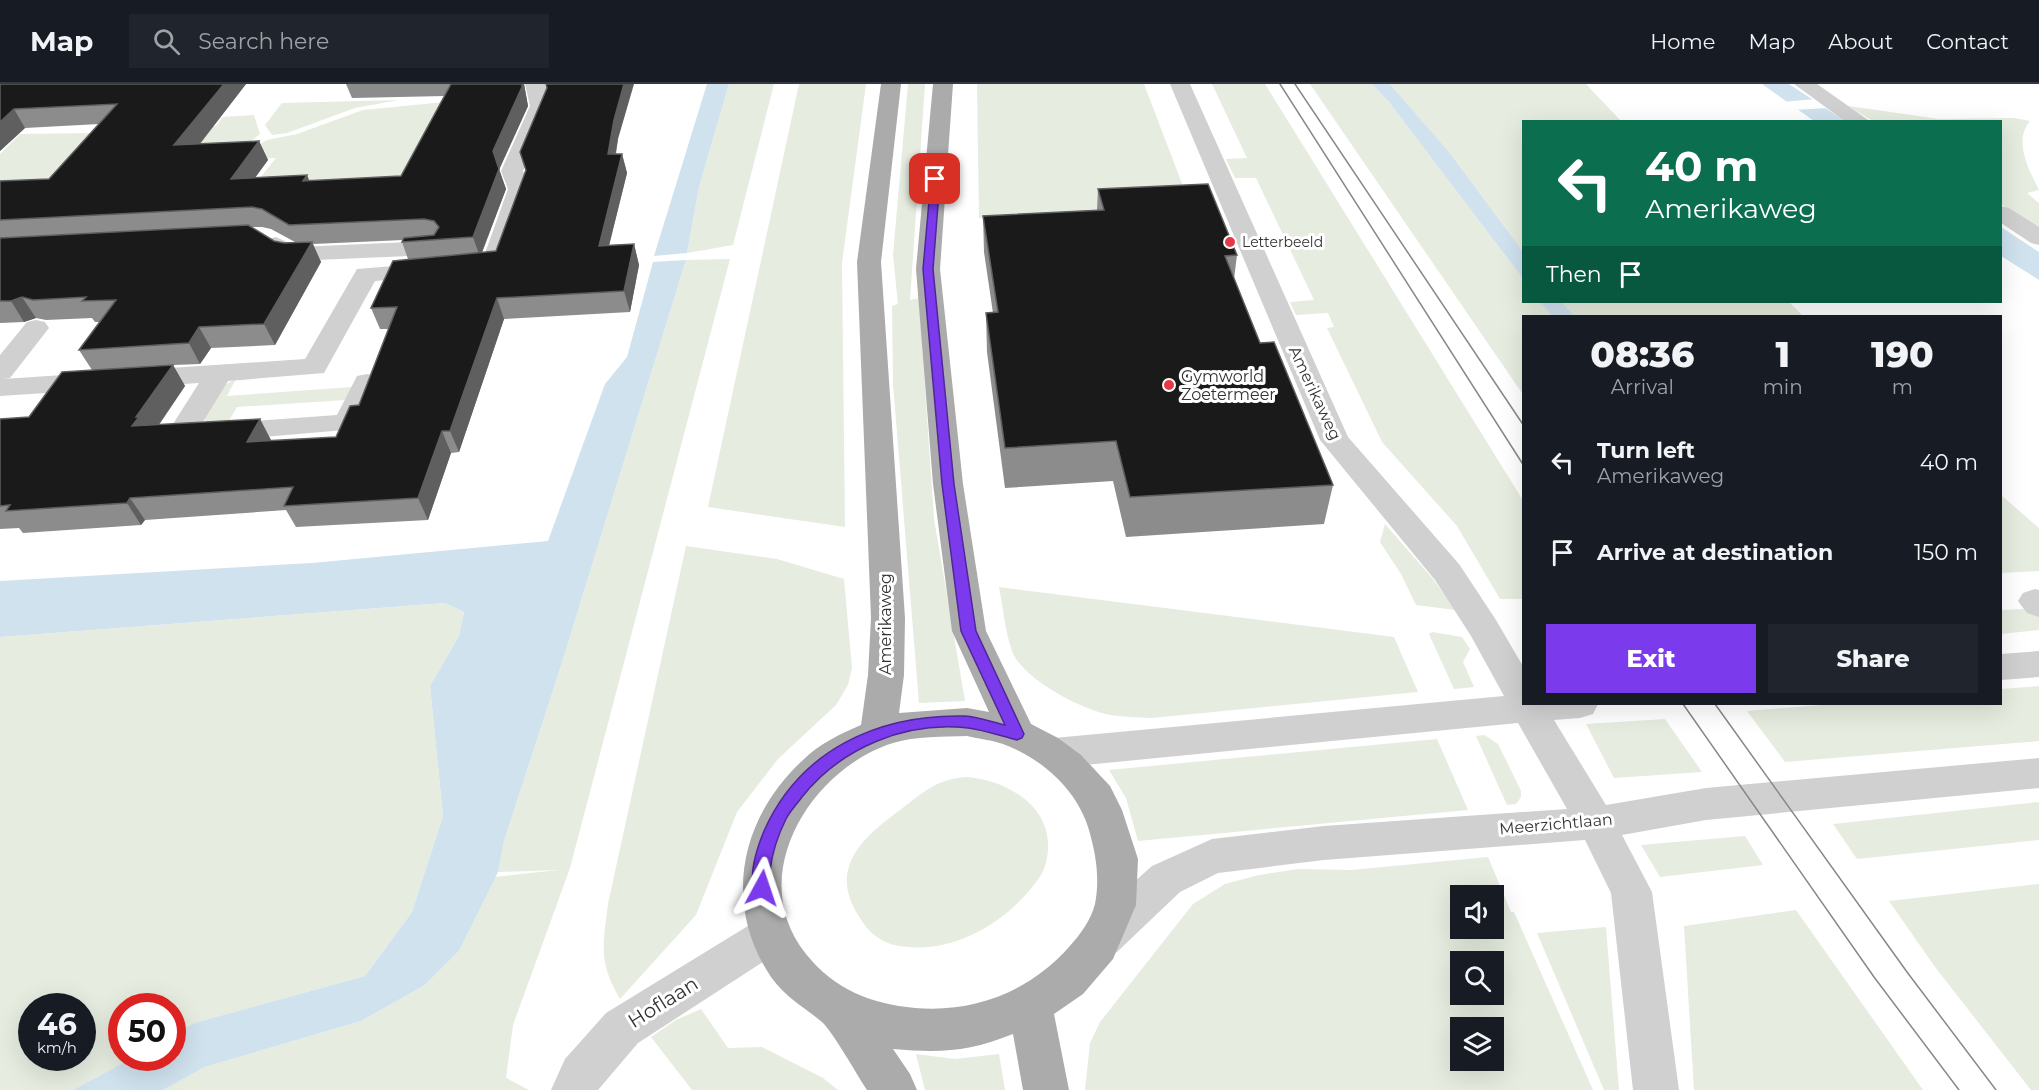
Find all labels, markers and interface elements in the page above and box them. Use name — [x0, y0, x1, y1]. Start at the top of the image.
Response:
search box — [129, 14, 549, 68]
text: Map — [30, 24, 93, 58]
icon: search — [150, 25, 183, 58]
text: Search here — [198, 28, 329, 55]
text: Home — [1650, 29, 1715, 54]
text: Map — [1748, 29, 1795, 54]
text: About — [1828, 29, 1893, 54]
text: Contact — [1926, 29, 2009, 54]
text: 40 m — [1645, 140, 1758, 192]
icon: left — [1546, 144, 1624, 222]
pin — [909, 153, 960, 204]
icon: arrive — [918, 162, 951, 195]
text: Amerikaweg — [1645, 192, 1817, 225]
place label: Letterbeeld — [1242, 233, 1323, 251]
marker: Letterbeeld — [1223, 235, 1237, 249]
icon: arrive — [1614, 258, 1647, 291]
text: Then — [1546, 261, 1602, 288]
text: 08:36 — [1590, 332, 1694, 376]
text: 1 — [1775, 332, 1790, 376]
text: 190 — [1871, 332, 1934, 376]
street label: Amerikaweg — [1285, 343, 1345, 443]
place label: Gymworld Zoetermeer — [1181, 367, 1276, 404]
text: Arrival — [1611, 375, 1674, 399]
text: min — [1763, 375, 1803, 399]
text: m — [1892, 375, 1913, 399]
marker: Gymworld Zoetermeer — [1162, 378, 1176, 392]
text: Turn left — [1597, 437, 1695, 464]
icon: left — [1546, 446, 1579, 479]
text: 40 m — [1920, 449, 1978, 476]
text: Amerikaweg — [1597, 464, 1724, 488]
icon: arrive — [1546, 536, 1579, 569]
text: Arrive at destination — [1597, 539, 1833, 566]
text: 150 m — [1914, 539, 1978, 566]
street label: Amerikaweg — [876, 573, 895, 675]
button: Exit — [1546, 624, 1756, 693]
button: Share — [1768, 624, 1978, 693]
street label: Meerzichtlaan — [1499, 810, 1613, 838]
position arrow — [730, 856, 794, 920]
map controls — [1450, 885, 1504, 1071]
button: sound — [1450, 885, 1504, 939]
button: search — [1450, 951, 1504, 1005]
street label: Hoflaan — [624, 971, 702, 1033]
speed limit sign: 50 — [108, 993, 186, 1071]
text: 46 — [37, 1006, 77, 1043]
button: layers — [1450, 1017, 1504, 1071]
text: km/h — [37, 1038, 77, 1057]

